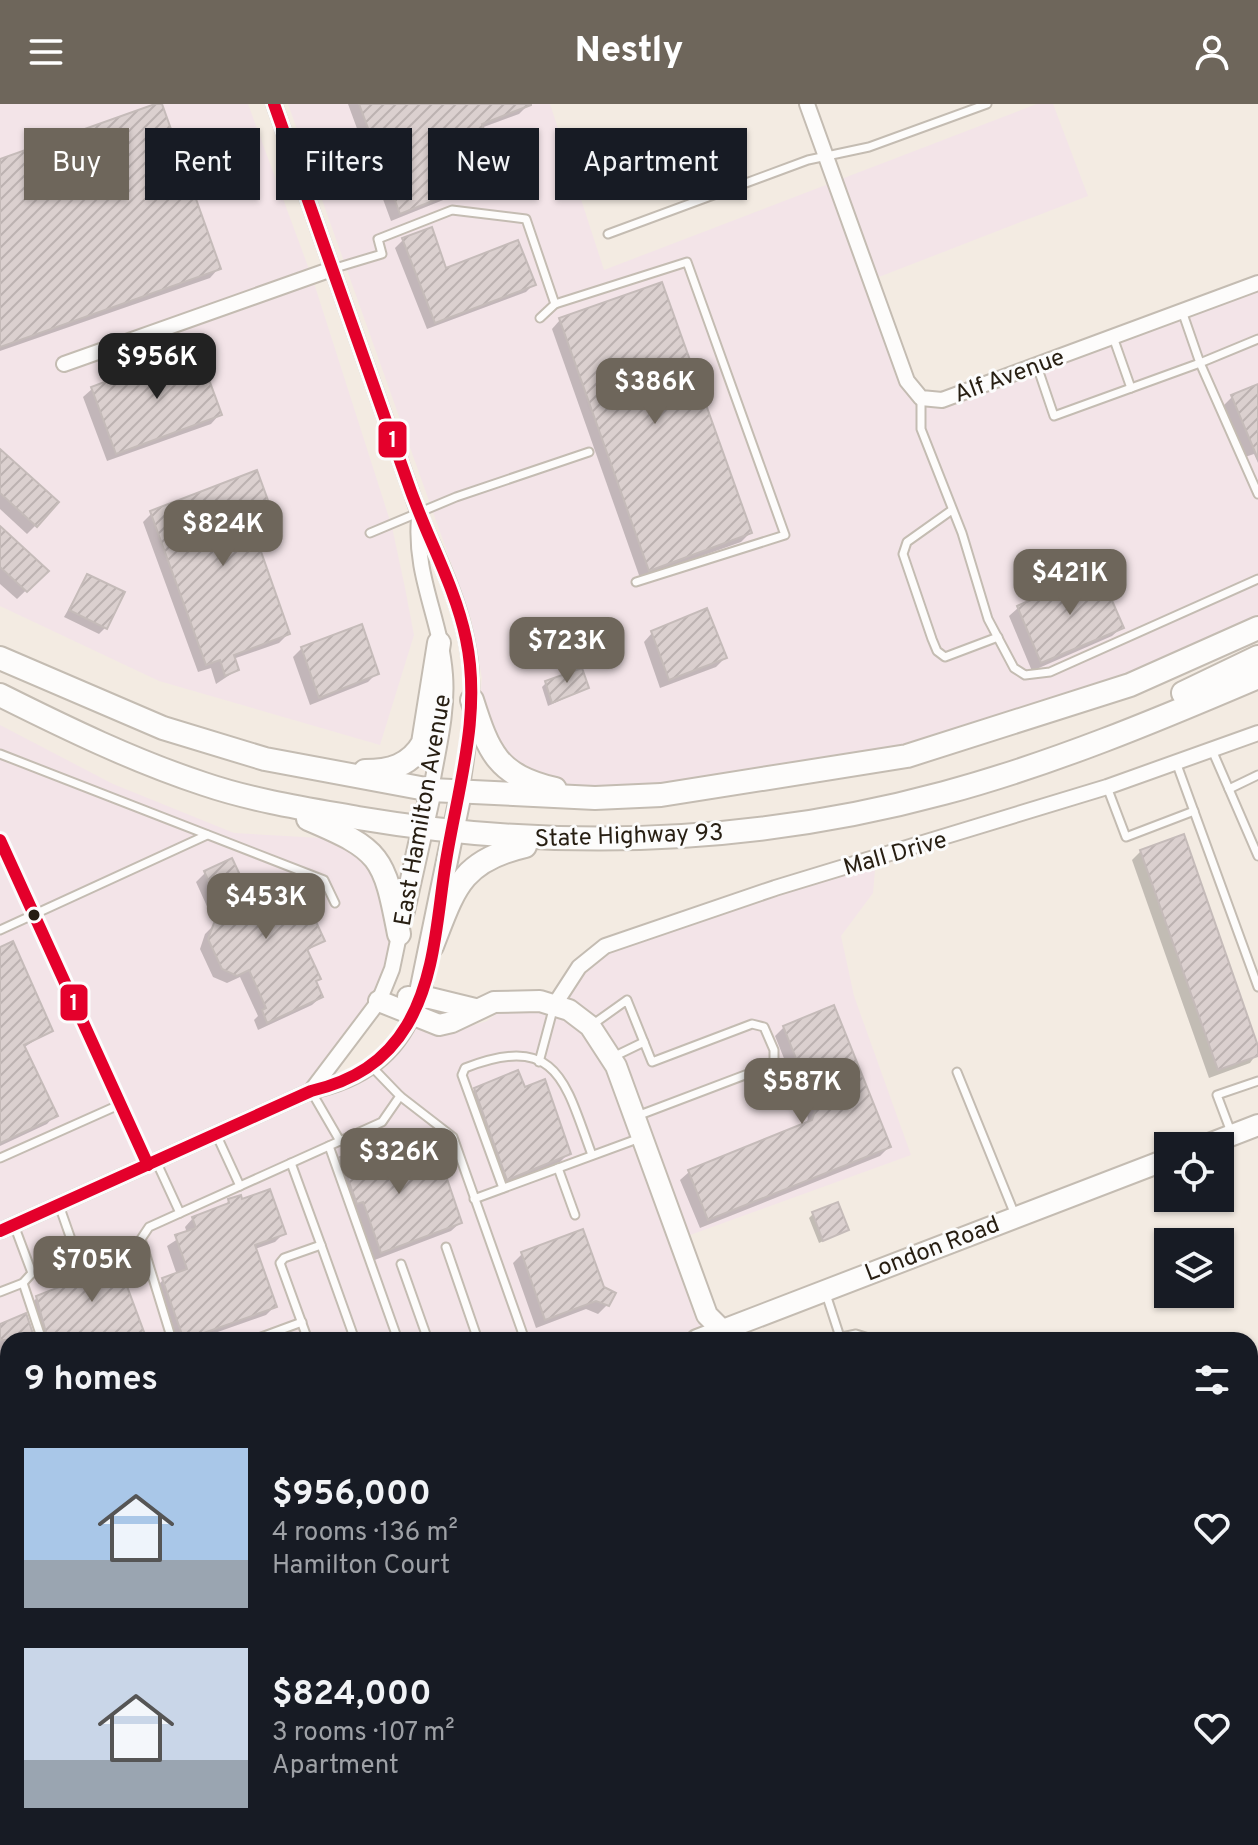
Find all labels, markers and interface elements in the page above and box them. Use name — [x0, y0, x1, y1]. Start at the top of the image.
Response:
text: Nestly — [575, 29, 683, 75]
icon: menu — [24, 30, 68, 74]
icon: person — [1190, 30, 1234, 74]
chip: Buy — [24, 128, 129, 200]
chip: Rent — [145, 128, 260, 200]
chip: Filters — [276, 128, 412, 200]
chip: New — [428, 128, 539, 200]
chip: Apartment — [555, 128, 747, 200]
pin: $956K — [101, 333, 213, 401]
text: $956K — [116, 342, 198, 375]
street label: Alf Avenue — [950, 343, 1069, 411]
pin: $386K — [599, 358, 711, 426]
text: $386K — [614, 367, 696, 400]
line badge: 1 — [377, 420, 408, 459]
text: 1 — [389, 428, 397, 455]
pin: $824K — [167, 500, 279, 568]
text: $824K — [182, 509, 264, 542]
pin: $421K — [1014, 549, 1126, 617]
text: $421K — [1031, 558, 1109, 591]
pin: $723K — [511, 617, 623, 685]
text: $723K — [527, 626, 607, 659]
street label: East Hamilton Avenue — [389, 692, 459, 929]
street label: State Highway 93 — [534, 819, 724, 855]
street label: Mall Drive — [840, 826, 951, 884]
pin: $453K — [210, 873, 322, 941]
text: $453K — [225, 882, 307, 915]
unlabelled marker — [26, 907, 42, 923]
line badge: 1 — [59, 983, 89, 1022]
text: 1 — [70, 991, 78, 1018]
pin: $587K — [746, 1058, 858, 1126]
text: $587K — [762, 1067, 842, 1100]
pin: $326K — [343, 1128, 455, 1196]
map controls — [1154, 1132, 1234, 1308]
button: locate — [1154, 1132, 1234, 1212]
text: $326K — [358, 1137, 440, 1170]
street label: London Road — [861, 1210, 1004, 1289]
button: layers — [1154, 1228, 1234, 1308]
pin: $705K — [36, 1236, 148, 1304]
text: $705K — [51, 1245, 133, 1278]
icon: filters — [1190, 1358, 1234, 1402]
text: 9 homes — [24, 1359, 158, 1402]
text: $956,000 — [272, 1474, 431, 1517]
icon: home — [88, 1480, 184, 1576]
icon: heart — [1190, 1506, 1234, 1550]
text: 4 rooms · 136 m² — [272, 1517, 458, 1550]
text: Hamilton Court — [272, 1550, 450, 1583]
text: $824,000 — [272, 1674, 432, 1717]
icon: home — [88, 1680, 184, 1776]
icon: heart — [1190, 1706, 1234, 1750]
text: 3 rooms · 107 m² — [272, 1717, 455, 1750]
text: Apartment — [272, 1750, 399, 1783]

